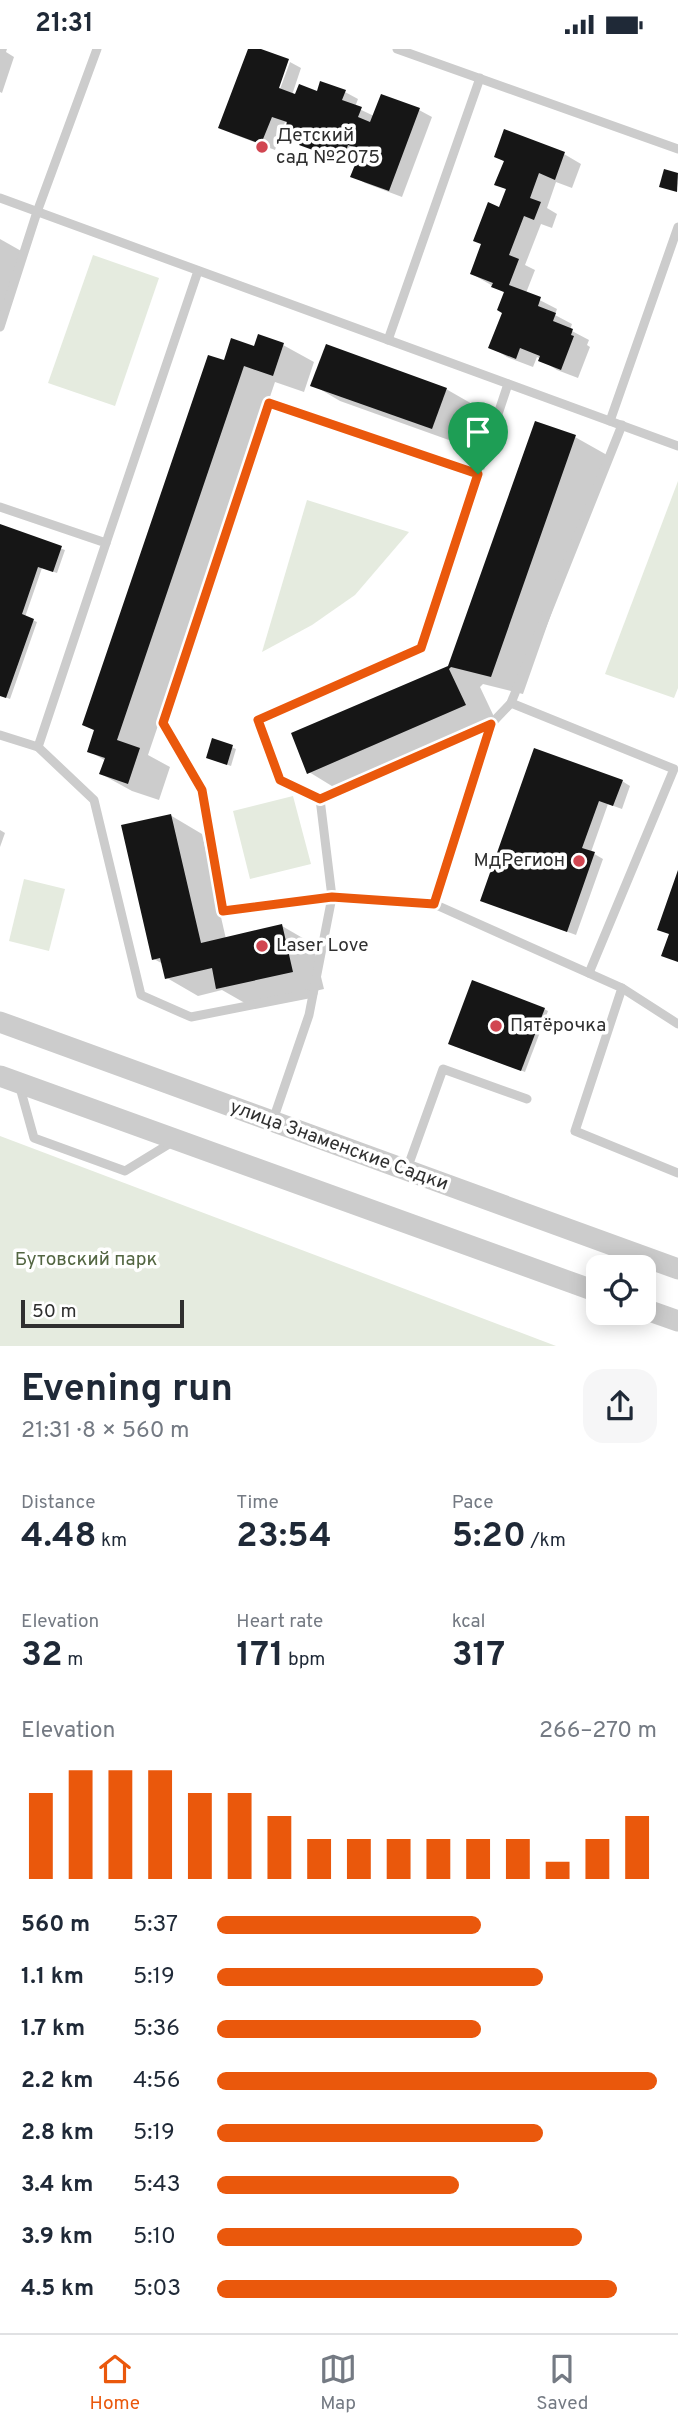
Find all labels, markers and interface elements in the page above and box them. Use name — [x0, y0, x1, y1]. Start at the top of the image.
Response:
text: 21:31 — [35, 8, 94, 41]
place label: Детский сад №2075 — [276, 124, 380, 170]
marker: Детский сад №2075 — [254, 139, 270, 155]
pin — [448, 402, 508, 474]
icon: arrive — [459, 413, 497, 451]
place label: МдРегион — [473, 849, 565, 873]
marker: МдРегион — [571, 853, 587, 869]
place label: Laser Love — [276, 934, 369, 958]
marker: Laser Love — [254, 938, 270, 954]
place label: Пятёрочка — [510, 1014, 606, 1038]
marker: Пятёрочка — [488, 1018, 504, 1034]
street label: улица Знаменские Садки — [226, 1095, 452, 1197]
park label: Бутовский парк — [15, 1248, 157, 1272]
map controls — [586, 1255, 656, 1325]
button: locate — [586, 1255, 656, 1325]
scale bar — [21, 1297, 184, 1329]
text: 50 m — [32, 1300, 77, 1324]
text: Evening run — [21, 1366, 233, 1415]
button: share — [583, 1369, 657, 1443]
text: 21:31 · 8 × 560 m — [21, 1417, 189, 1446]
text: Distance — [21, 1491, 96, 1515]
text: Time — [236, 1491, 279, 1515]
text: Pace — [452, 1491, 493, 1515]
text: 4.48 — [21, 1515, 96, 1559]
text: 23:54 — [236, 1515, 332, 1559]
text: 5:20 — [452, 1515, 526, 1559]
text: km — [96, 1529, 127, 1553]
text: /km — [526, 1529, 566, 1553]
text: Elevation — [21, 1610, 99, 1634]
text: Heart rate — [236, 1610, 323, 1634]
text: kcal — [452, 1610, 485, 1634]
text: 32 — [21, 1634, 63, 1678]
text: 171 — [236, 1634, 284, 1678]
text: 317 — [452, 1634, 505, 1678]
text: m — [63, 1648, 83, 1672]
text: bpm — [284, 1648, 325, 1672]
text: Elevation — [21, 1717, 116, 1746]
text: 266–270 m — [539, 1717, 657, 1746]
text: 560 m — [21, 1911, 90, 1940]
text: 5:37 — [133, 1911, 178, 1940]
text: 1.1 km — [21, 1963, 84, 1992]
text: 5:19 — [133, 1963, 175, 1992]
text: 1.7 km — [21, 2015, 85, 2044]
text: 5:36 — [133, 2015, 180, 2044]
text: 2.2 km — [21, 2067, 94, 2096]
text: 4:56 — [133, 2067, 180, 2096]
text: 2.8 km — [21, 2119, 94, 2148]
text: 5:19 — [133, 2119, 175, 2148]
text: 3.4 km — [21, 2171, 93, 2200]
text: 5:43 — [133, 2171, 181, 2200]
text: 3.9 km — [21, 2223, 93, 2252]
text: 5:10 — [133, 2223, 176, 2252]
text: 4.5 km — [21, 2275, 94, 2304]
text: 5:03 — [133, 2275, 181, 2304]
tab: Home — [90, 2350, 140, 2416]
tab: Map — [319, 2350, 357, 2416]
tab: Saved — [536, 2350, 588, 2416]

